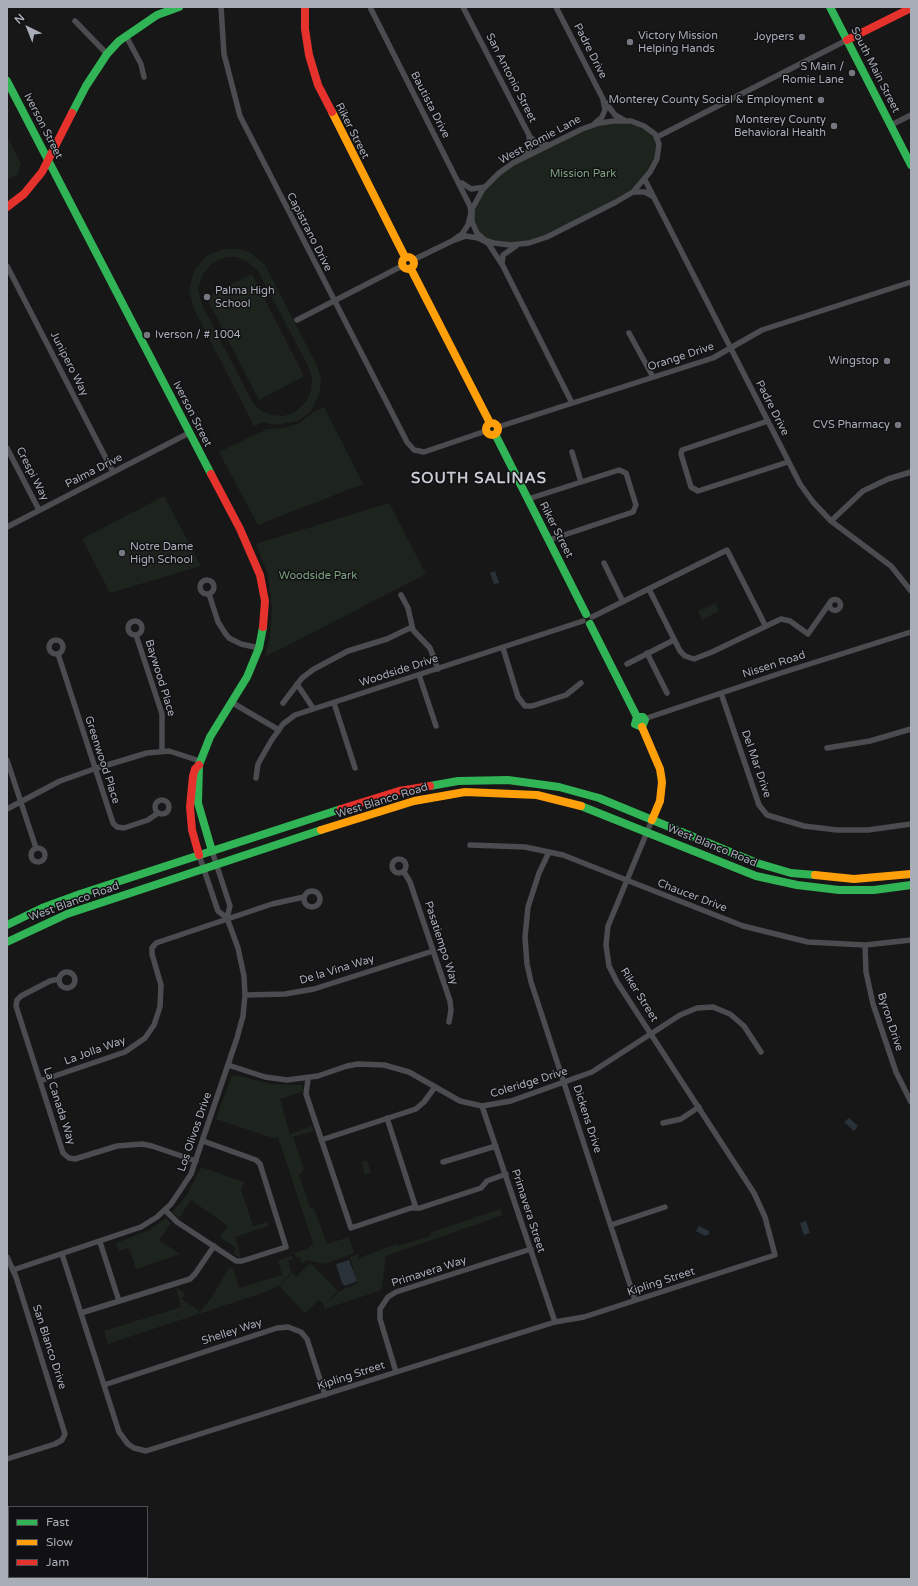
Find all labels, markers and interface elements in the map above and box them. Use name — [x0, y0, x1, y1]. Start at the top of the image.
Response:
north arrow — [8, 8, 48, 48]
text: N — [12, 11, 27, 27]
street label: Padre Drive — [570, 21, 610, 81]
street label: South Main Street — [848, 25, 902, 115]
place label: Victory Mission Helping Hands — [638, 29, 718, 55]
place label: Joypers — [754, 30, 794, 44]
street label: San Antonio Street — [483, 31, 539, 125]
marker: Joypers — [797, 32, 807, 42]
marker: Victory Mission Helping Hands — [625, 37, 635, 47]
place label: S Main / Romie Lane — [782, 60, 844, 86]
marker: S Main / Romie Lane — [847, 68, 857, 78]
street label: Bautista Drive — [408, 69, 452, 141]
street label: Iverson Street — [21, 91, 65, 161]
place label: Monterey County Social & Employment — [609, 93, 813, 107]
marker: Monterey County Social & Employment — [816, 95, 826, 105]
street label: Riker Street — [332, 101, 372, 161]
street label: West Romie Lane — [497, 113, 583, 167]
place label: Monterey County Behavioral Health — [734, 113, 826, 139]
marker: Monterey County Behavioral Health — [829, 121, 839, 131]
park label: Mission Park — [550, 167, 616, 181]
street label: Capistrano Drive — [283, 190, 335, 274]
place label: Palma High School — [215, 284, 275, 310]
marker: Palma High School — [202, 292, 212, 302]
place label: Iverson / # 1004 — [155, 328, 241, 342]
street label: Junipero Way — [47, 330, 91, 398]
marker: Iverson / # 1004 — [142, 330, 152, 340]
street label: Orange Drive — [646, 340, 716, 374]
place label: Wingstop — [829, 354, 879, 368]
marker: Wingstop — [882, 356, 892, 366]
street label: Padre Drive — [752, 378, 792, 438]
street label: Iverson Street — [170, 379, 214, 449]
place label: CVS Pharmacy — [813, 418, 890, 432]
marker: CVS Pharmacy — [893, 420, 903, 430]
street label: Crespi Way — [13, 445, 51, 503]
street label: Palma Drive — [63, 451, 125, 491]
district label: SOUTH SALINAS — [411, 470, 547, 488]
street label: Riker Street — [536, 500, 576, 560]
place label: Notre Dame High School — [130, 540, 193, 566]
marker: Notre Dame High School — [117, 548, 127, 558]
park label: Woodside Park — [279, 569, 357, 583]
street label: Baywood Place — [142, 638, 178, 718]
street label: Nissen Road — [741, 649, 807, 681]
street label: Woodside Drive — [358, 652, 440, 690]
street label: Greenwood Place — [82, 714, 122, 806]
street label: Del Mar Drive — [738, 728, 774, 800]
street label: West Blanco Road — [334, 781, 430, 821]
street label: West Blanco Road — [665, 822, 759, 870]
street label: Chaucer Drive — [655, 877, 729, 915]
street label: West Blanco Road — [27, 879, 121, 925]
street label: Pasatiempo Way — [421, 900, 461, 986]
street label: De la Vina Way — [298, 952, 376, 988]
street label: Riker Street — [617, 966, 661, 1024]
street label: Byron Drive — [874, 991, 906, 1053]
street label: La Jolla Way — [62, 1034, 128, 1068]
street label: Coleridge Drive — [489, 1065, 569, 1101]
street label: La Canada Way — [40, 1066, 78, 1146]
street label: Dickens Drive — [570, 1083, 604, 1155]
street label: Los Olivos Drive — [175, 1091, 215, 1173]
street label: Primavera Street — [508, 1168, 548, 1254]
street label: Primavera Way — [390, 1254, 468, 1290]
street label: Kipling Street — [625, 1265, 697, 1299]
street label: San Blanco Drive — [29, 1303, 69, 1391]
street label: Shelley Way — [200, 1316, 264, 1348]
street label: Kipling Street — [315, 1359, 387, 1393]
legend — [8, 1506, 148, 1578]
text: Fast — [46, 1515, 69, 1529]
text: Slow — [46, 1535, 73, 1549]
text: Jam — [46, 1555, 69, 1569]

